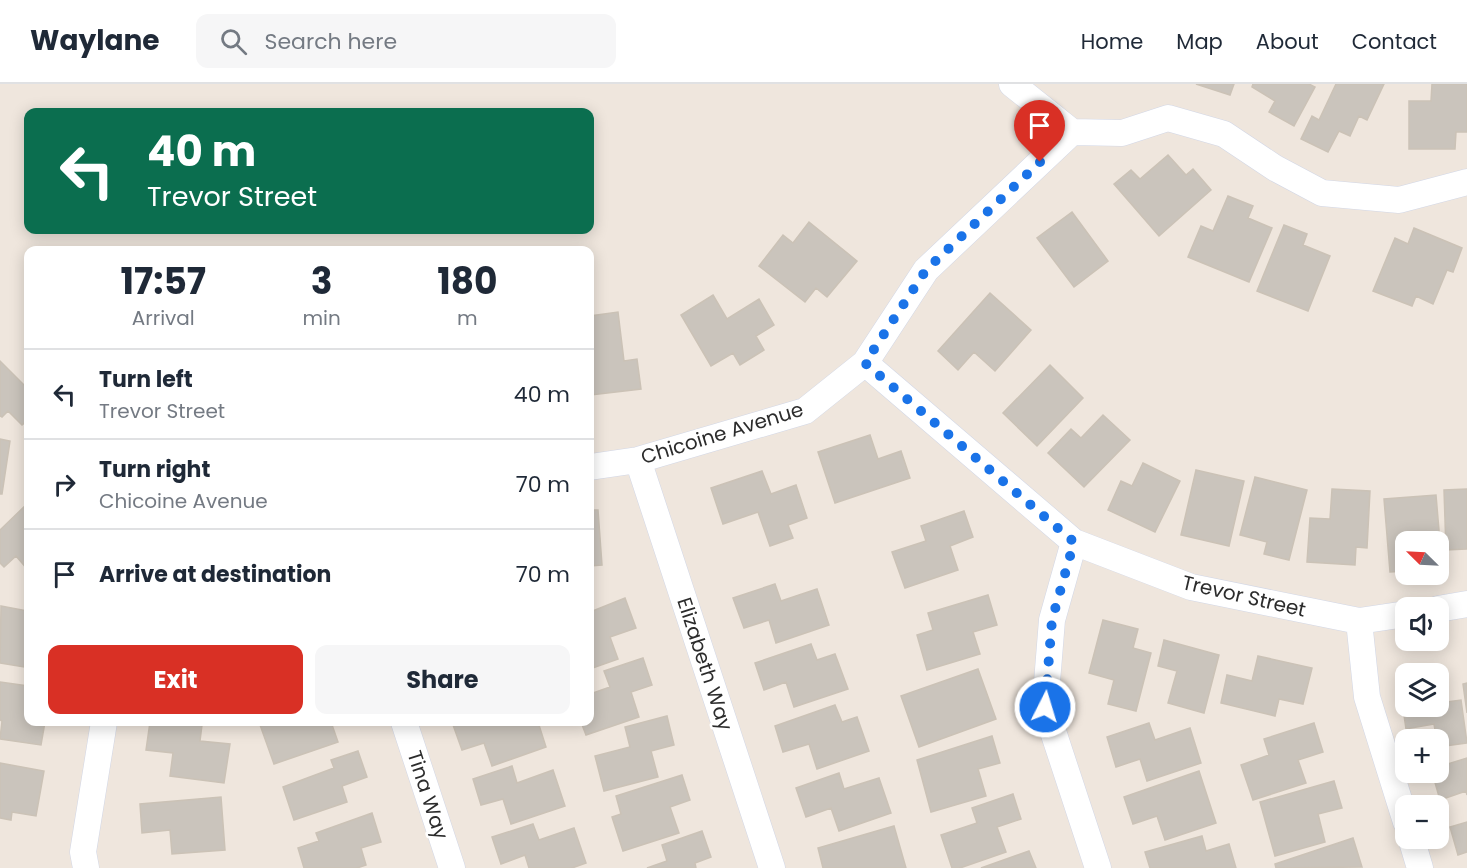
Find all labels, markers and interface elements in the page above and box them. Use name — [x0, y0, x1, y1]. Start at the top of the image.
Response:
search box — [196, 14, 616, 68]
text: Waylane — [30, 21, 160, 60]
icon: search — [217, 25, 250, 58]
text: Search here — [265, 26, 397, 57]
text: Home — [1081, 27, 1143, 56]
text: Map — [1176, 27, 1223, 56]
text: About — [1256, 27, 1319, 56]
text: Contact — [1352, 27, 1437, 56]
pin — [1014, 100, 1065, 162]
icon: arrive — [1023, 109, 1056, 142]
text: 40 m — [147, 122, 256, 181]
icon: left — [48, 132, 126, 210]
text: Trevor Street — [147, 178, 317, 215]
text: 17:57 — [120, 256, 206, 307]
text: 3 — [311, 256, 333, 307]
text: 180 — [437, 256, 498, 307]
text: Arrival — [132, 304, 195, 332]
text: min — [303, 304, 341, 332]
text: m — [457, 304, 478, 332]
text: Turn left — [99, 364, 193, 395]
icon: left — [48, 378, 81, 411]
text: 40 m — [514, 379, 570, 410]
street label: Chicoine Avenue — [637, 395, 807, 471]
text: Trevor Street — [99, 397, 225, 425]
text: Turn right — [99, 454, 210, 485]
icon: right — [48, 468, 81, 501]
text: 70 m — [516, 469, 570, 500]
text: Chicoine Avenue — [99, 487, 268, 515]
north arrow — [1395, 531, 1449, 585]
map controls — [1395, 531, 1449, 849]
icon: arrive — [48, 558, 81, 591]
text: Arrive at destination — [99, 559, 331, 590]
text: 70 m — [516, 559, 570, 590]
street label: Trevor Street — [1179, 568, 1309, 624]
street label: Elizabeth Way — [670, 594, 740, 734]
button: sound — [1395, 597, 1449, 651]
button: Exit — [48, 645, 303, 714]
button: Share — [315, 645, 570, 714]
button: layers — [1395, 663, 1449, 717]
position arrow — [1013, 675, 1077, 739]
button: + — [1395, 729, 1449, 783]
street label: Tina Way — [401, 747, 455, 843]
button: − — [1395, 795, 1449, 849]

